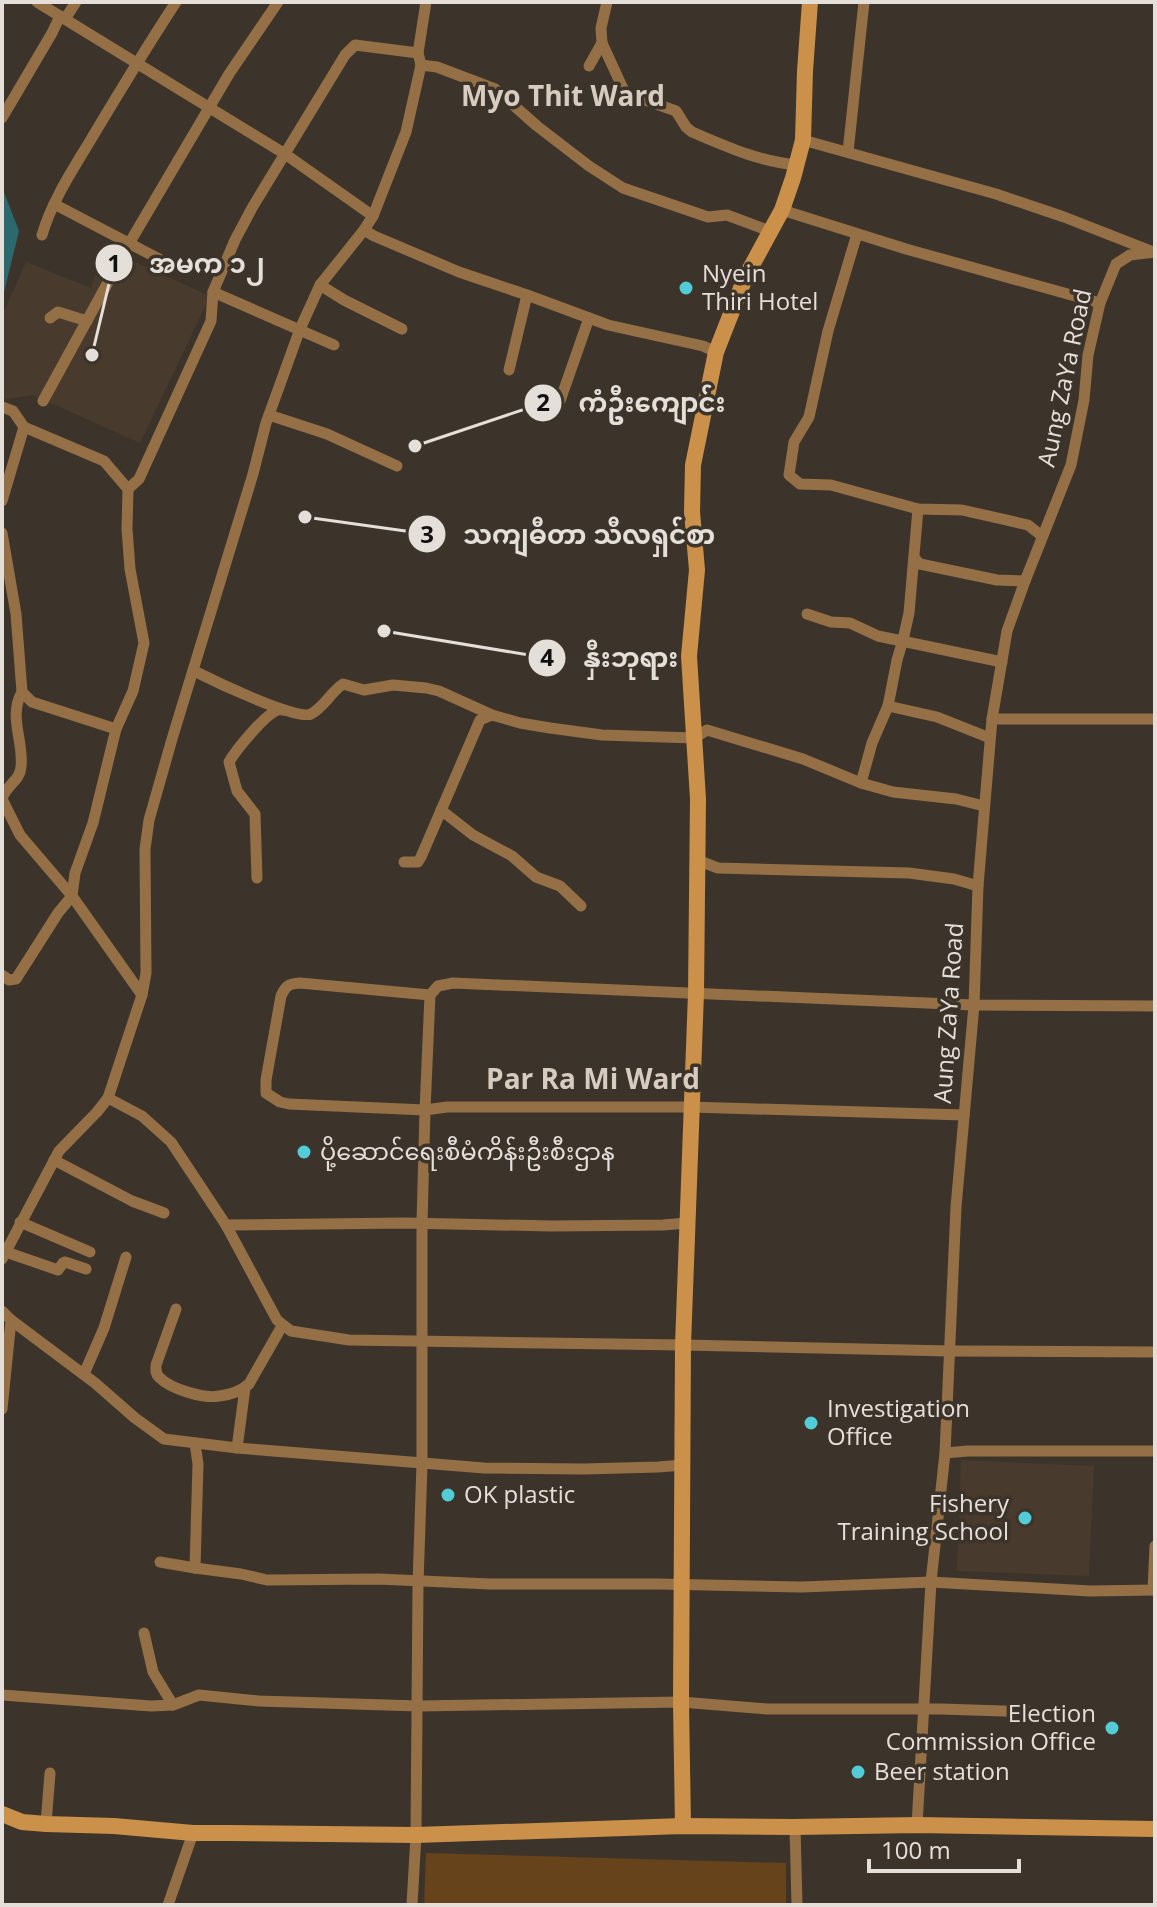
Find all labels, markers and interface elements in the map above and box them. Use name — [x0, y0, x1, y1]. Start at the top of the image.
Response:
district label: Myo Thit Ward — [461, 76, 665, 114]
callout: အမက ၁၂ — [94, 238, 281, 288]
text: အမက ၁၂ — [149, 245, 265, 286]
text: 1 — [107, 246, 121, 279]
place label: Nyein Thiri Hotel — [702, 256, 818, 317]
marker: Nyein Thiri Hotel — [677, 279, 695, 297]
street label: Aung ZaYa Road — [1029, 286, 1099, 470]
callout: ကံဦးကျောင်း — [523, 378, 742, 428]
text: ကံဦးကျောင်း — [578, 384, 726, 425]
text: 2 — [536, 385, 550, 418]
callout: သကျဓီတာ သီလရှင်စာ — [407, 509, 731, 559]
text: သကျဓီတာ သီလရှင်စာ — [463, 516, 715, 557]
text: 3 — [420, 517, 434, 550]
callout: နှီးဘုရား — [527, 633, 694, 683]
text: နှီးဘုရား — [584, 639, 678, 680]
text: 4 — [540, 640, 554, 673]
street label: Aung ZaYa Road — [925, 921, 970, 1104]
district label: Par Ra Mi Ward — [486, 1059, 700, 1097]
place label: ပို့ဆောင်ရေးစီမံကိန်းဦးစီးဌာန — [320, 1134, 615, 1171]
marker: ပို့ဆောင်ရေးစီမံကိန်းဦးစီးဌာန — [295, 1143, 313, 1161]
place label: Investigation Office — [827, 1391, 970, 1452]
marker: Investigation Office — [802, 1414, 820, 1432]
place label: OK plastic — [464, 1477, 575, 1510]
marker: OK plastic — [439, 1486, 457, 1504]
place label: Fishery Training School — [838, 1486, 1010, 1547]
marker: Fishery Training School — [1016, 1509, 1034, 1527]
place label: Election Commission Office — [886, 1696, 1096, 1757]
marker: Election Commission Office — [1103, 1719, 1121, 1737]
place label: Beer station — [874, 1754, 1010, 1787]
marker: Beer station — [849, 1763, 867, 1781]
scale bar — [869, 1823, 1019, 1873]
text: 100 m — [881, 1833, 951, 1866]

